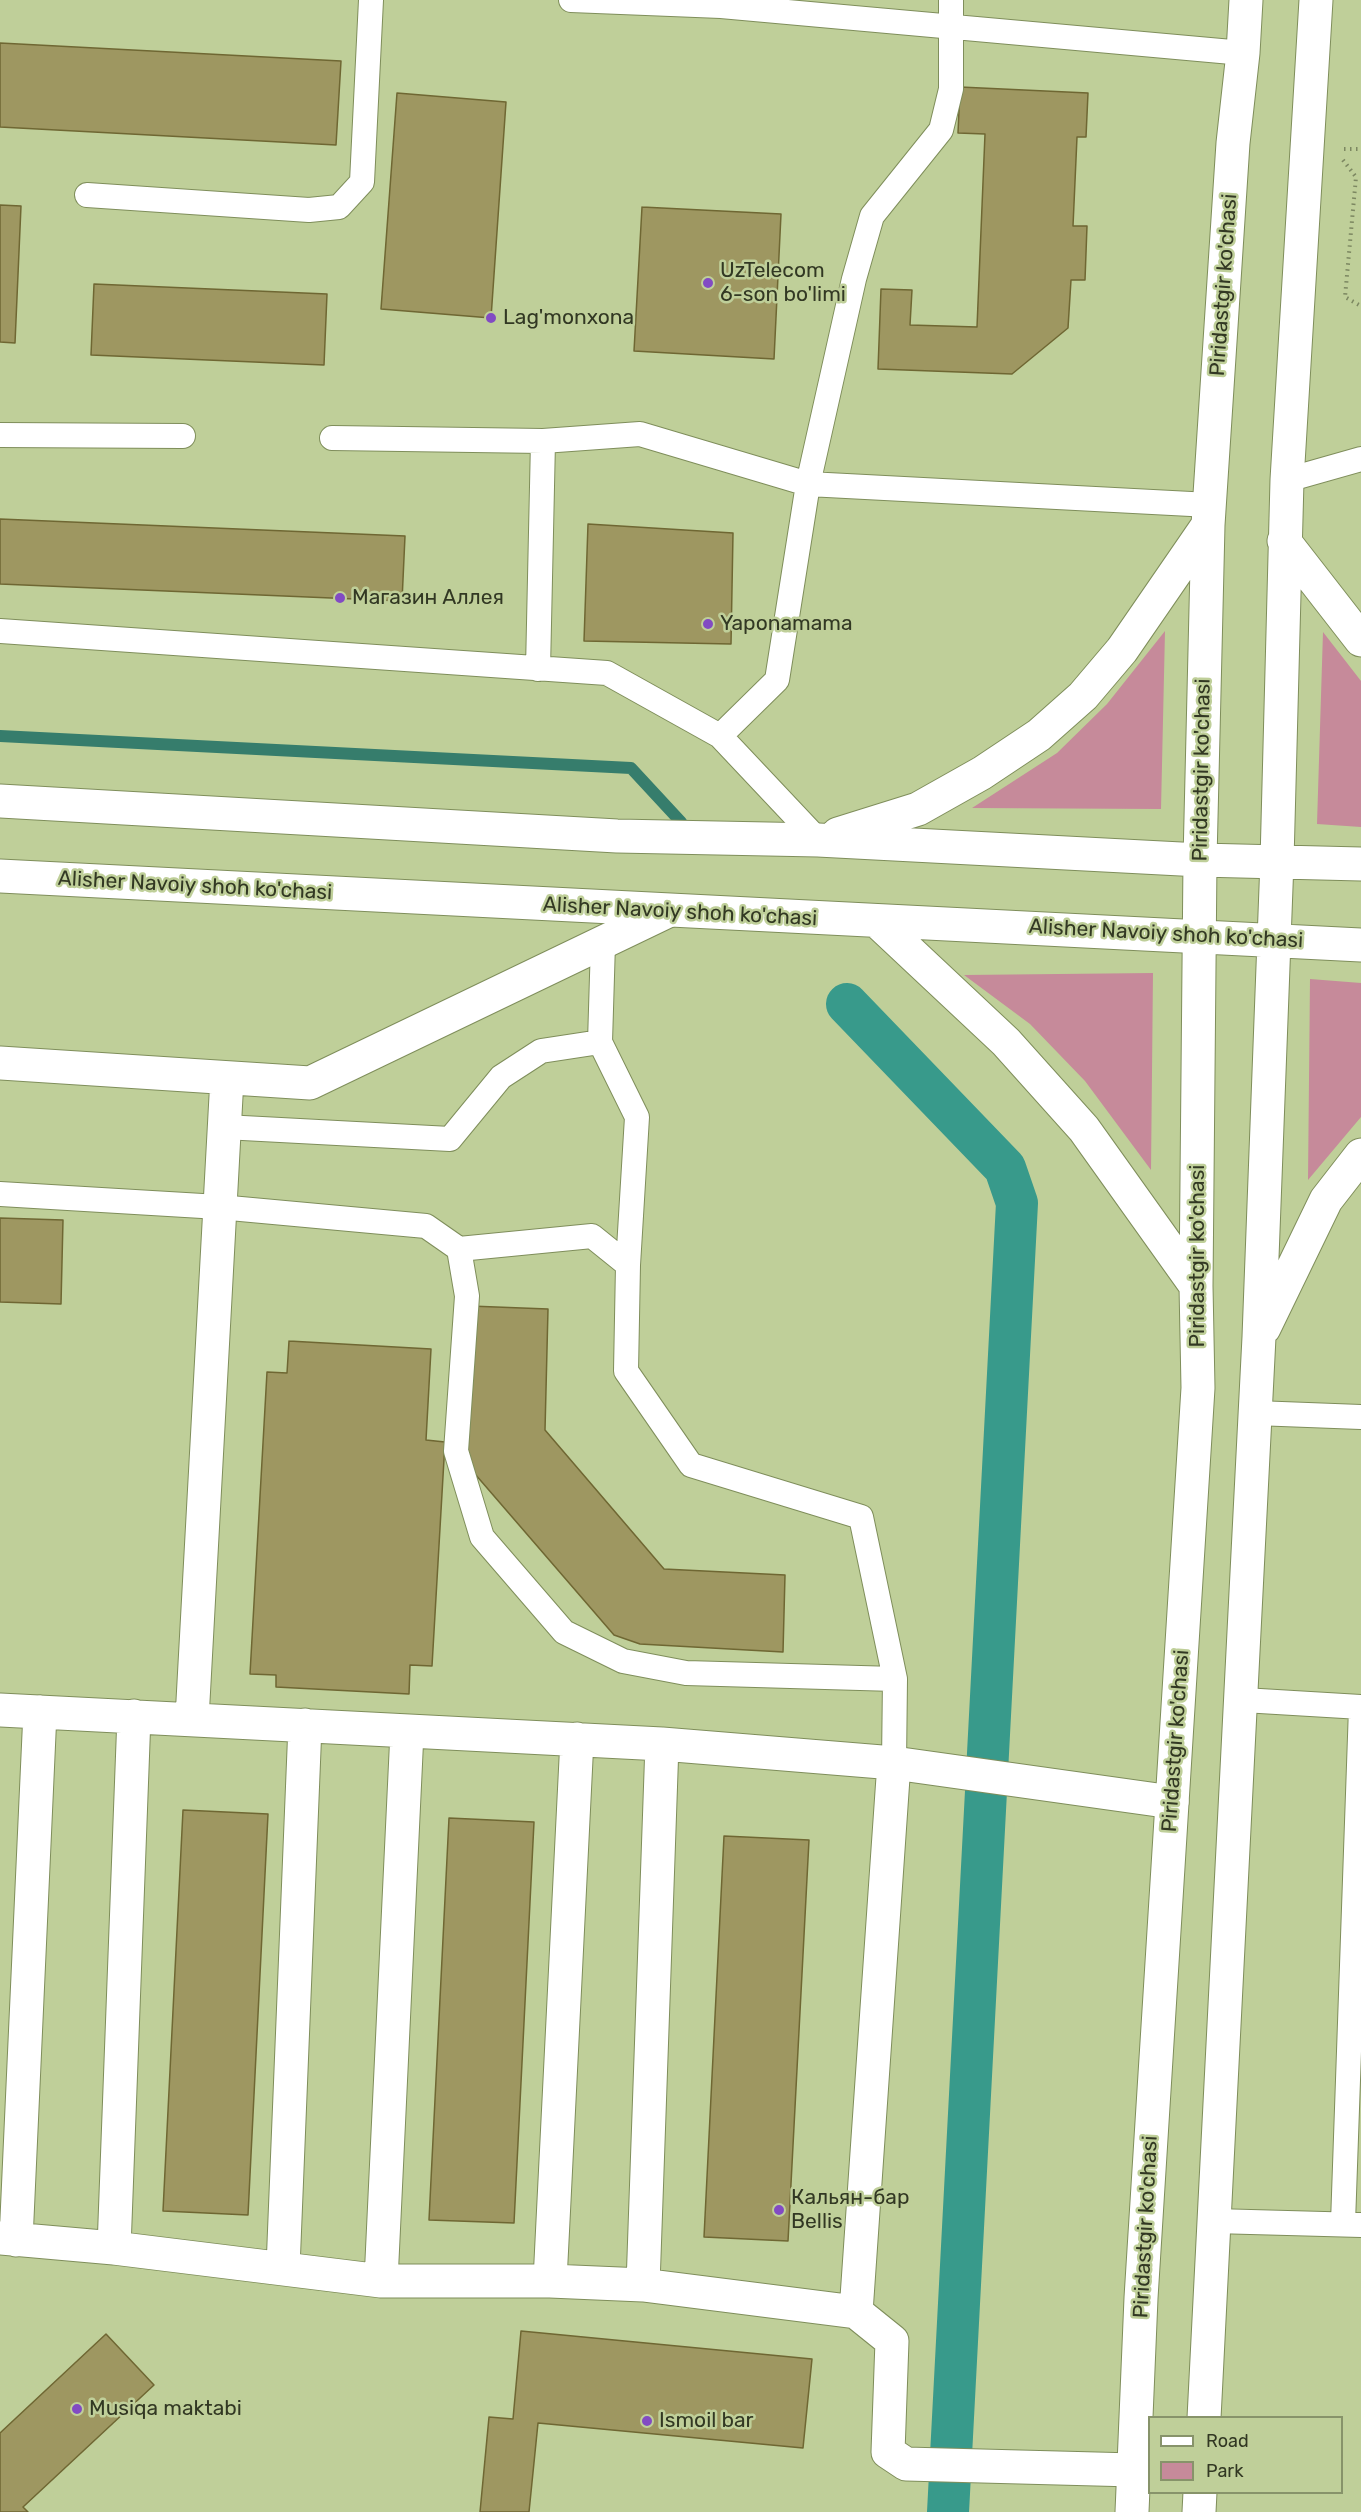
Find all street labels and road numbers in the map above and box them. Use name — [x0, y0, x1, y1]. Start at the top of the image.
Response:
street label: Piridastgir ko'chasi — [1205, 193, 1243, 377]
street label: Piridastgir ko'chasi — [1188, 678, 1216, 862]
street label: Alisher Navoiy shoh ko'chasi — [57, 866, 333, 906]
street label: Alisher Navoiy shoh ko'chasi — [542, 892, 818, 932]
street label: Alisher Navoiy shoh ko'chasi — [1028, 914, 1304, 954]
street label: Piridastgir ko'chasi — [1185, 1165, 1211, 1347]
street label: Piridastgir ko'chasi — [1157, 1649, 1195, 1833]
street label: Piridastgir ko'chasi — [1129, 2135, 1163, 2319]

